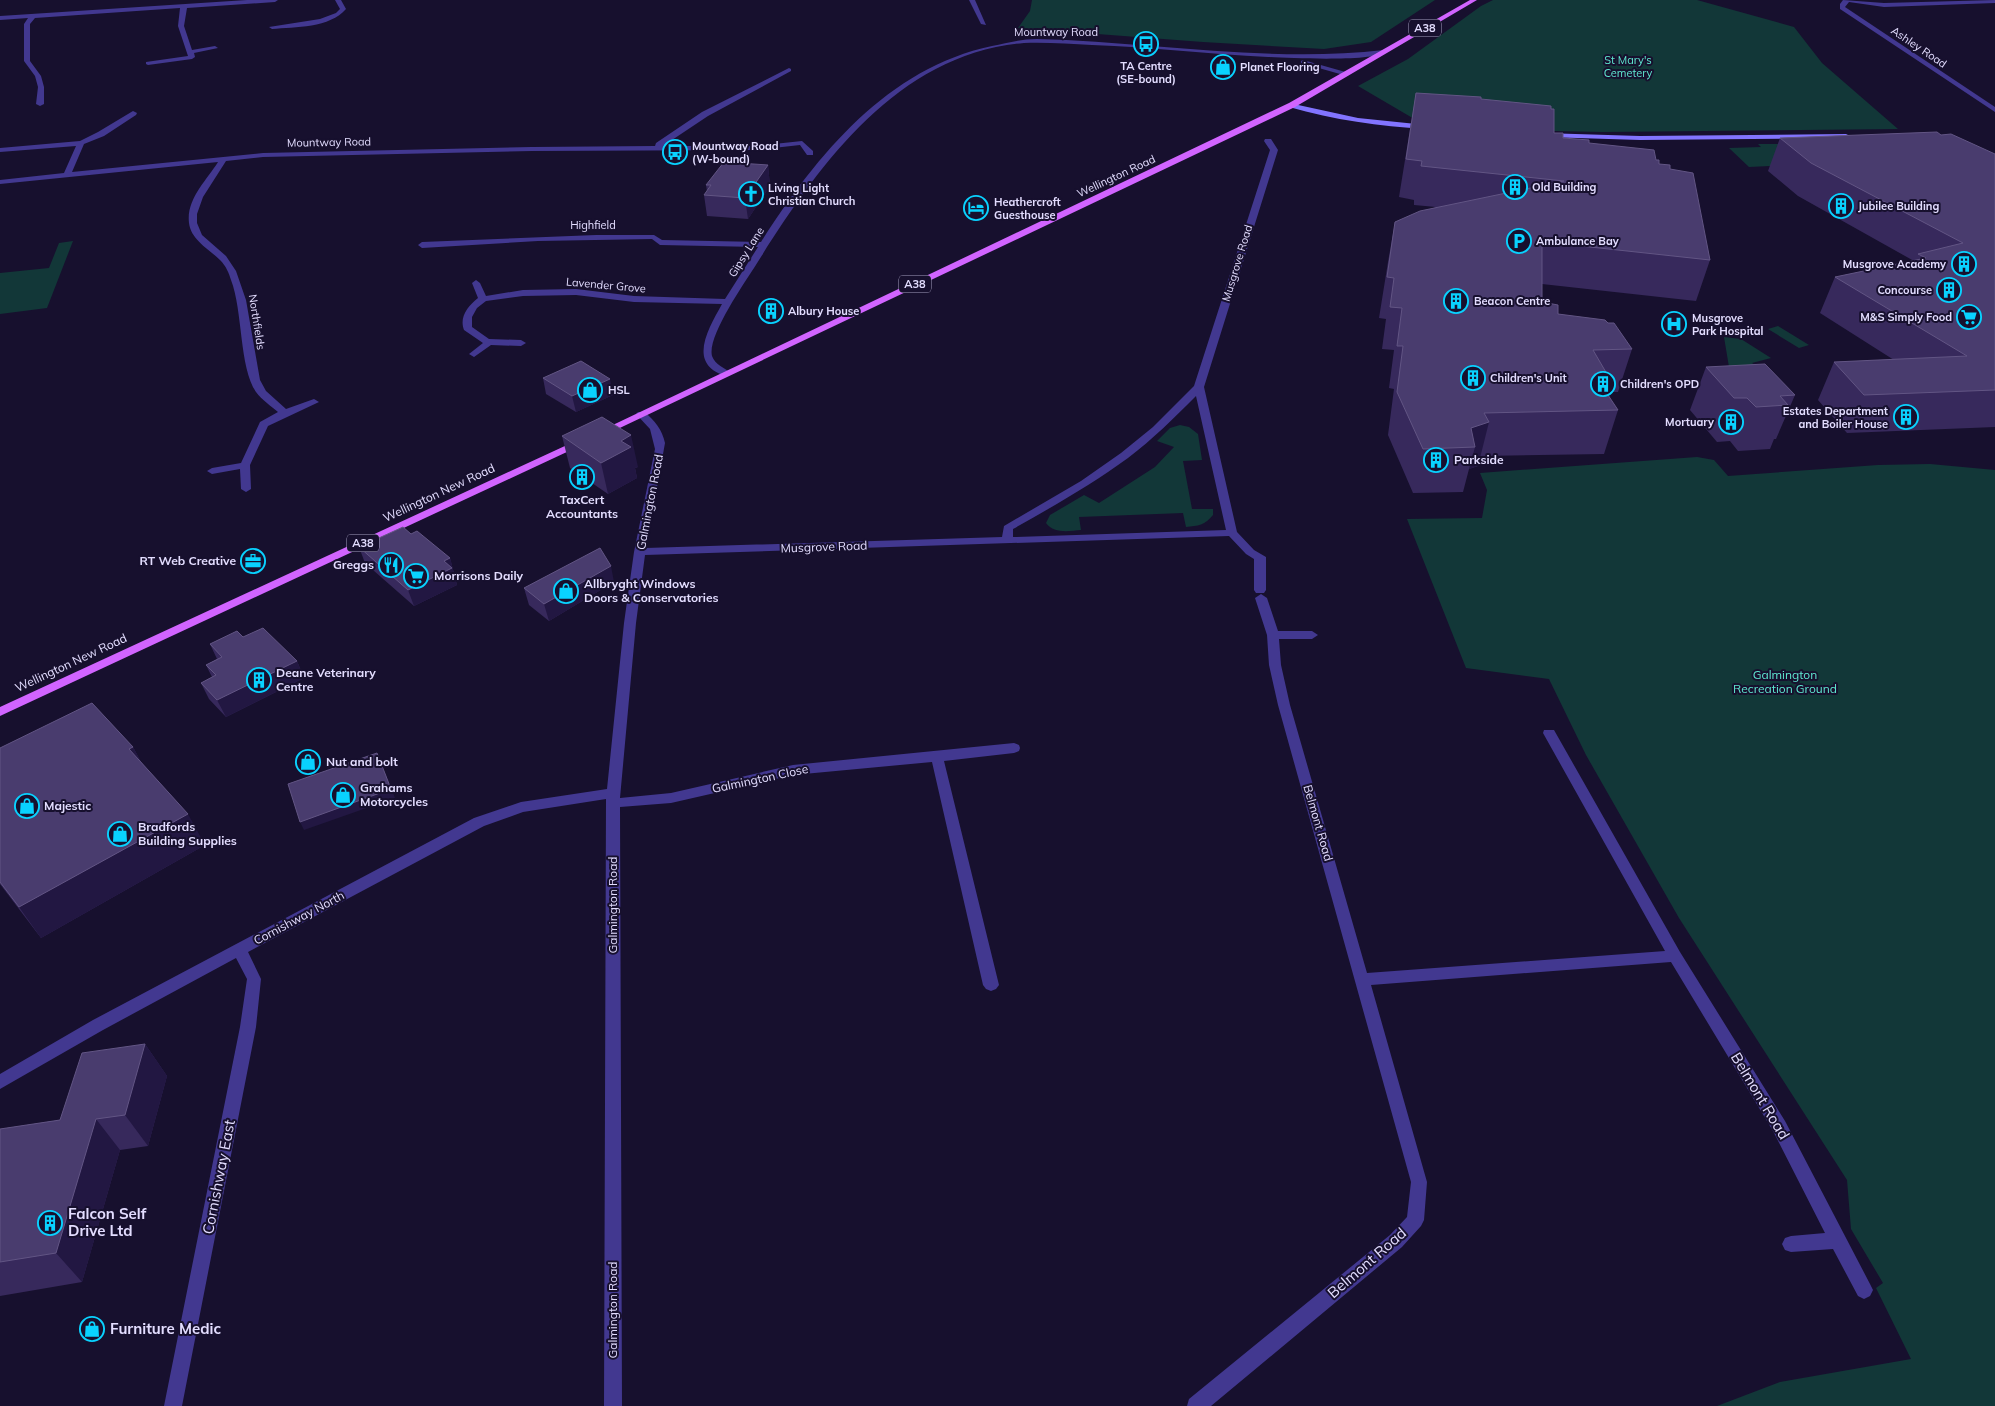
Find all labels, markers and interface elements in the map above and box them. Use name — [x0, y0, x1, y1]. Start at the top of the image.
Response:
road number: A38 — [1409, 19, 1441, 36]
street label: Ashley Road — [1888, 23, 1950, 71]
street label: Mountway Road — [1014, 25, 1098, 39]
bus stop icon: TA Centre (SE-bound) — [1133, 31, 1159, 57]
park label: St Mary's Cemetery — [1604, 53, 1653, 80]
shop icon: Planet Flooring — [1210, 54, 1236, 80]
place label: TA Centre (SE-bound) — [1116, 59, 1176, 86]
place label: Planet Flooring — [1240, 60, 1320, 74]
street label: Mountway Road — [287, 134, 371, 150]
bus stop icon: Mountway Road (W-bound) — [662, 139, 688, 165]
place label: Mountway Road (W-bound) — [692, 139, 779, 166]
street label: Wellington Road — [1075, 152, 1157, 200]
building icon: Old Building — [1502, 174, 1528, 200]
place label: Old Building — [1532, 180, 1597, 194]
church icon: Living Light Christian Church — [738, 181, 764, 207]
place label: Living Light Christian Church — [768, 181, 855, 208]
building icon: Jubilee Building — [1828, 193, 1854, 219]
hotel icon: Heathercroft Guesthouse — [963, 195, 989, 221]
place label: Heathercroft Guesthouse — [994, 195, 1061, 222]
place label: Jubilee Building — [1858, 199, 1939, 213]
street label: Highfield — [570, 218, 616, 232]
street label: Musgrove Road — [1219, 223, 1255, 303]
street label: Gipsy Lane — [725, 224, 767, 280]
parking icon: Ambulance Bay — [1506, 228, 1532, 254]
place label: Ambulance Bay — [1536, 234, 1619, 248]
building icon: Musgrove Academy — [1951, 251, 1977, 277]
place label: Musgrove Academy — [1843, 257, 1946, 271]
street label: Lavender Grove — [565, 275, 647, 295]
road number: A38 — [899, 276, 931, 292]
building icon: Concourse — [1936, 277, 1962, 303]
place label: Concourse — [1877, 283, 1932, 297]
building icon: Beacon Centre — [1443, 288, 1469, 314]
street label: Northfields — [246, 293, 268, 351]
place label: Beacon Centre — [1474, 294, 1550, 308]
building icon: Albury House — [758, 298, 784, 324]
place label: Albury House — [788, 304, 859, 318]
supermarket icon: M&S Simply Food — [1956, 304, 1982, 330]
place label: M&S Simply Food — [1860, 310, 1952, 324]
hospital icon: Musgrove Park Hospital — [1661, 311, 1687, 337]
place label: Musgrove Park Hospital — [1692, 311, 1764, 338]
building icon: Children's Unit — [1460, 365, 1486, 391]
place label: Children's Unit — [1490, 371, 1567, 385]
building icon: Children's OPD — [1590, 371, 1616, 397]
shop icon: HSL — [577, 377, 603, 403]
place label: Children's OPD — [1620, 377, 1699, 391]
place label: HSL — [608, 383, 630, 397]
place label: Estates Department and Boiler House — [1783, 404, 1888, 431]
building icon: Estates Department and Boiler House — [1893, 404, 1919, 430]
building icon: Mortuary — [1718, 409, 1744, 435]
place label: Mortuary — [1665, 415, 1714, 429]
building icon: Parkside — [1423, 447, 1449, 473]
place label: Parkside — [1454, 452, 1504, 467]
street label: Galmington Road — [633, 453, 666, 551]
street label: Wellington New Road — [381, 460, 497, 525]
building icon: TaxCert Accountants — [569, 464, 595, 490]
place label: TaxCert Accountants — [546, 492, 618, 521]
road number: A38 — [347, 534, 379, 552]
street label: Musgrove Road — [780, 537, 868, 556]
office icon: RT Web Creative — [240, 548, 266, 574]
restaurant icon: Greggs — [378, 552, 404, 578]
place label: RT Web Creative — [140, 553, 236, 568]
place label: Greggs — [333, 557, 374, 572]
supermarket icon: Morrisons Daily — [403, 563, 429, 589]
place label: Morrisons Daily — [434, 568, 524, 583]
place label: Allbryght Windows Doors & Conservatories — [584, 576, 719, 605]
shop icon: Allbryght Windows Doors & Conservatories — [553, 578, 579, 604]
street label: Wellington New Road — [13, 630, 129, 695]
place label: Deane Veterinary Centre — [276, 665, 376, 694]
building icon: Deane Veterinary Centre — [246, 667, 272, 693]
park label: Galmington Recreation Ground — [1733, 667, 1837, 696]
shop icon: Nut and bolt — [295, 749, 321, 775]
place label: Nut and bolt — [326, 754, 398, 769]
street label: Galmington Close — [710, 761, 809, 796]
place label: Grahams Motorcycles — [360, 780, 428, 809]
shop icon: Grahams Motorcycles — [330, 782, 356, 808]
street label: Belmont Road — [1300, 783, 1337, 863]
shop icon: Majestic — [14, 793, 40, 819]
place label: Majestic — [44, 798, 91, 813]
place label: Bradfords Building Supplies — [138, 819, 237, 848]
shop icon: Bradfords Building Supplies — [107, 821, 133, 847]
street label: Galmington Road — [605, 856, 620, 954]
street label: Cornishway North — [251, 887, 347, 948]
street label: Belmont Road — [1727, 1049, 1794, 1143]
street label: Cornishway East — [198, 1118, 239, 1236]
place label: Falcon Self Drive Ltd — [68, 1204, 147, 1240]
building icon: Falcon Self Drive Ltd — [37, 1210, 63, 1236]
street label: Belmont Road — [1323, 1223, 1410, 1302]
street label: Galmington Road — [605, 1261, 620, 1359]
shop icon: Furniture Medic — [79, 1316, 105, 1342]
place label: Furniture Medic — [110, 1319, 221, 1338]

